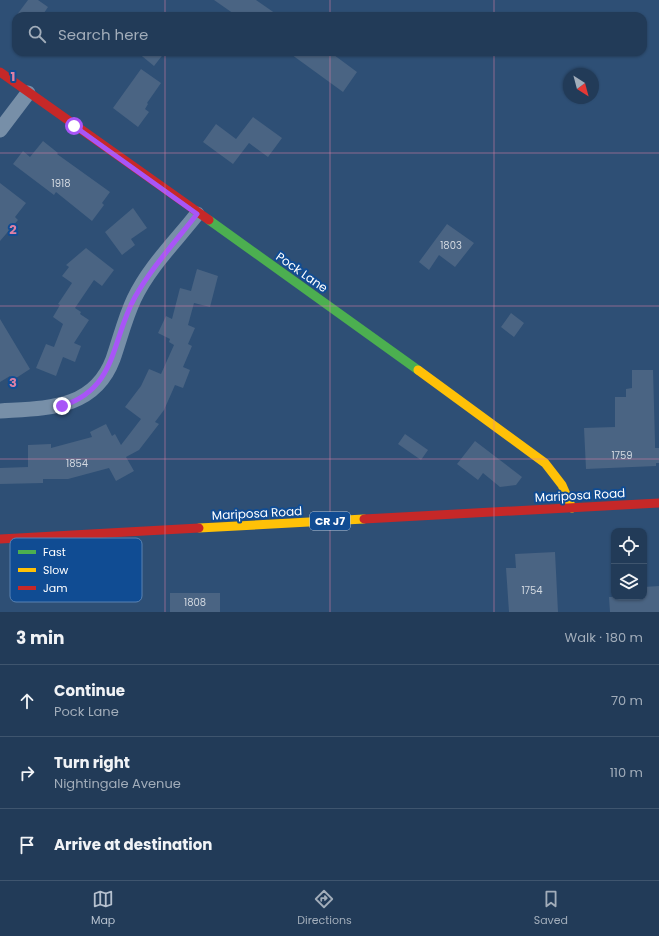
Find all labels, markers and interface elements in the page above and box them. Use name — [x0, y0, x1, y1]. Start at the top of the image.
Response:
search box — [12, 12, 647, 56]
icon: search — [26, 23, 48, 45]
text: Search here — [58, 24, 148, 45]
text: 1 — [11, 67, 15, 86]
north arrow — [563, 68, 599, 104]
route start — [65, 117, 83, 135]
house number: 1918 — [51, 176, 71, 191]
text: 2 — [9, 220, 17, 239]
house number: 1803 — [440, 238, 462, 253]
street label: Pock Lane — [273, 248, 331, 296]
text: 3 — [9, 373, 17, 392]
route end — [53, 397, 71, 415]
house number: 1759 — [611, 448, 633, 463]
house number: 1854 — [66, 456, 88, 471]
street label: Mariposa Road — [534, 484, 626, 506]
street label: Mariposa Road — [211, 502, 303, 524]
road number: CR J7 — [310, 512, 350, 530]
map controls — [611, 528, 647, 600]
button: locate — [611, 528, 647, 564]
legend — [10, 538, 142, 602]
text: Fast — [43, 544, 66, 560]
text: Slow — [43, 562, 68, 578]
button: layers — [611, 564, 647, 600]
text: Jam — [43, 580, 68, 596]
house number: 1754 — [521, 583, 543, 598]
house number: 1808 — [184, 595, 206, 610]
text: 3 min — [16, 626, 64, 650]
text: Walk · 180 m — [565, 628, 643, 647]
text: Continue — [54, 680, 125, 701]
icon: ahead — [16, 690, 38, 712]
text: 70 m — [611, 691, 643, 710]
text: Pock Lane — [54, 702, 119, 721]
text: Turn right — [54, 752, 130, 773]
icon: right — [16, 762, 38, 784]
text: 110 m — [610, 763, 643, 782]
text: Nightingale Avenue — [54, 774, 181, 793]
icon: arrive — [16, 834, 38, 856]
text: Arrive at destination — [54, 834, 212, 855]
tab: Map — [91, 888, 115, 929]
tab: Directions — [297, 888, 352, 929]
tab: Saved — [534, 888, 568, 929]

